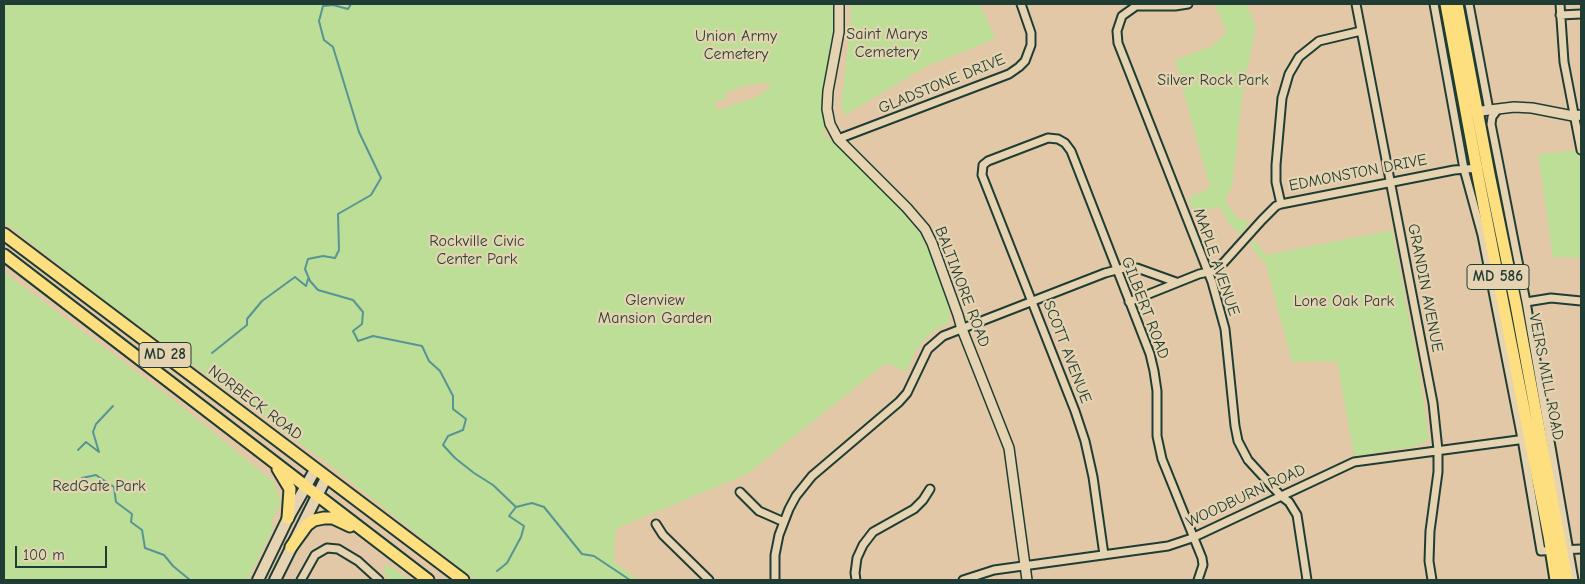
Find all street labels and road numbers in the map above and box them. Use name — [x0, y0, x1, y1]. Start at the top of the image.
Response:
street label: GLADSTONE DRIVE — [876, 50, 1008, 118]
street label: EDMONSTON DRIVE — [1287, 150, 1429, 196]
street label: MAPLE AVENUE — [1189, 206, 1243, 318]
street label: GRANDIN AVENUE — [1403, 222, 1447, 354]
street label: BALTIMORE ROAD — [930, 224, 994, 350]
street label: GILBERT ROAD — [1117, 254, 1173, 362]
road number: MD 586 — [1467, 264, 1529, 290]
street label: SCOTT AVENUE — [1039, 298, 1095, 406]
street label: VEIRS MILL ROAD — [1524, 312, 1568, 442]
road number: MD 28 — [139, 342, 191, 368]
street label: NORBECK ROAD — [204, 361, 306, 445]
street label: WOODBURN ROAD — [1183, 460, 1309, 532]

